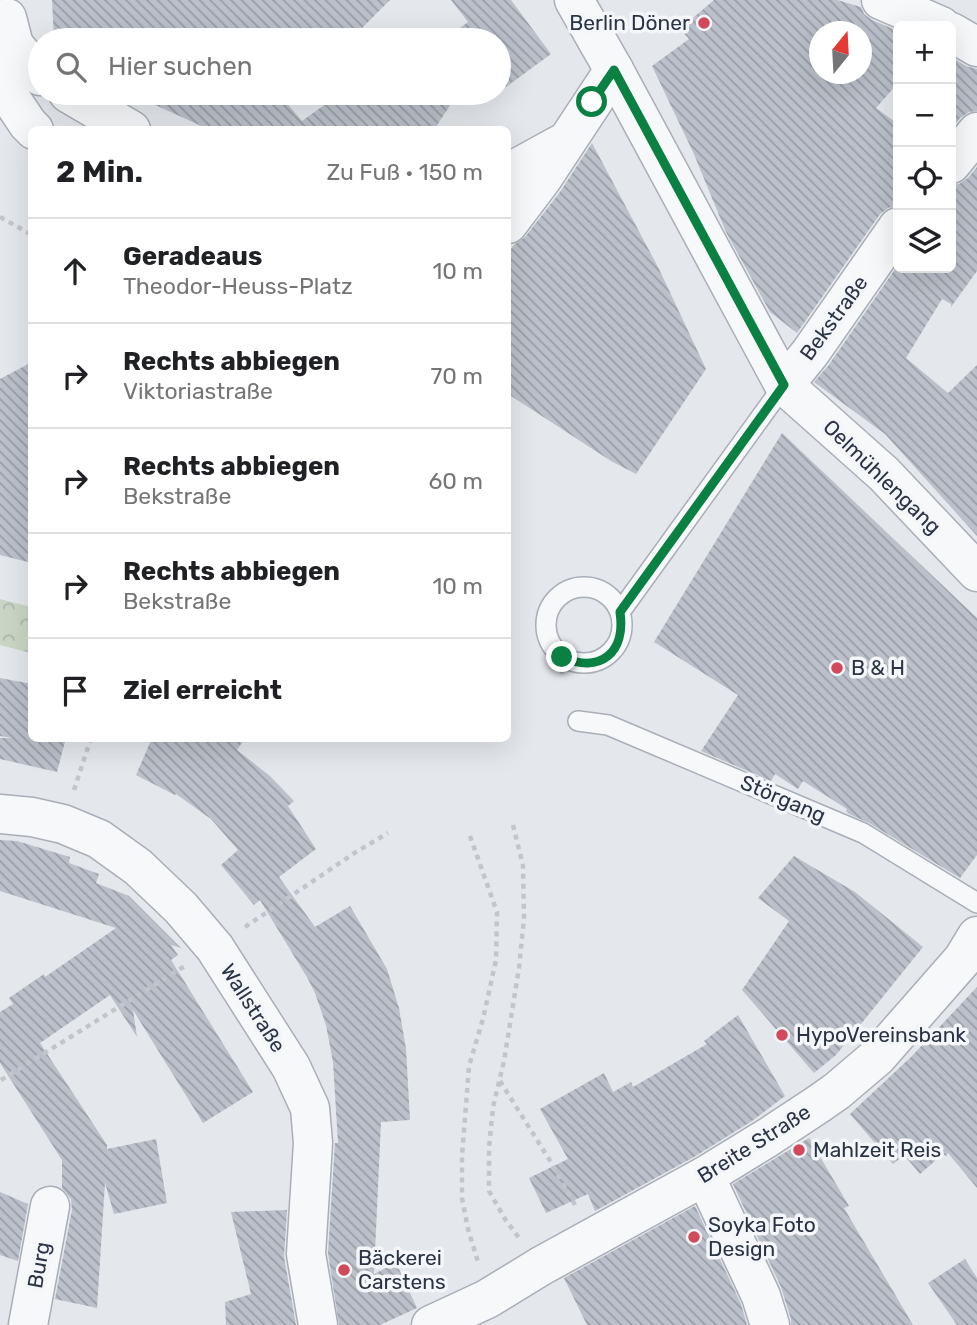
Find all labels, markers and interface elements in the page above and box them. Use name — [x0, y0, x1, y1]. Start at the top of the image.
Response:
place label: Berlin Döner — [569, 10, 690, 35]
marker: Berlin Döner — [696, 15, 712, 31]
north arrow — [809, 21, 872, 84]
map controls — [893, 21, 956, 273]
button: + — [893, 21, 956, 84]
search box — [28, 28, 511, 105]
icon: search — [52, 48, 90, 86]
text: Hier suchen — [108, 51, 253, 82]
button: − — [893, 84, 956, 147]
route start — [576, 86, 607, 117]
button: locate — [893, 147, 956, 210]
text: 2 Min. — [56, 154, 143, 190]
text: Zu Fuß · 150 m — [326, 158, 483, 186]
button: layers — [893, 210, 956, 273]
text: Geradeaus — [123, 241, 262, 272]
icon: ahead — [56, 252, 94, 290]
text: 10 m — [432, 257, 483, 285]
street label: Bekstraße — [794, 270, 873, 365]
text: Theodor-Heuss-Platz — [123, 272, 353, 300]
text: Rechts abbiegen — [123, 346, 340, 377]
icon: right — [56, 357, 94, 395]
text: 70 m — [431, 362, 483, 390]
text: Viktoriastraße — [123, 377, 273, 405]
street label: Oelmühlengang — [818, 414, 946, 539]
text: Rechts abbiegen — [123, 451, 340, 482]
icon: right — [56, 462, 94, 500]
text: 60 m — [428, 467, 483, 495]
text: Bekstraße — [123, 482, 231, 510]
text: Rechts abbiegen — [123, 556, 340, 587]
icon: right — [56, 567, 94, 605]
text: 10 m — [432, 572, 483, 600]
text: Bekstraße — [123, 587, 231, 615]
route end — [546, 641, 577, 672]
place label: B & H — [851, 655, 905, 680]
marker: B & H — [829, 660, 845, 676]
icon: arrive — [56, 672, 94, 710]
text: Ziel erreicht — [123, 675, 282, 706]
street label: Störgang — [737, 769, 830, 828]
street label: Wallstraße — [216, 959, 291, 1057]
place label: HypoVereinsbank — [796, 1022, 966, 1047]
marker: HypoVereinsbank — [774, 1027, 790, 1043]
street label: Breite Straße — [693, 1099, 815, 1188]
place label: Mahlzeit Reis — [813, 1137, 941, 1162]
marker: Mahlzeit Reis — [791, 1142, 807, 1158]
place label: Soyka Foto Design — [708, 1212, 816, 1261]
marker: Soyka Foto Design — [686, 1229, 702, 1245]
street label: Burg — [22, 1240, 55, 1290]
place label: Bäckerei Carstens — [358, 1245, 446, 1294]
marker: Bäckerei Carstens — [336, 1262, 352, 1278]

